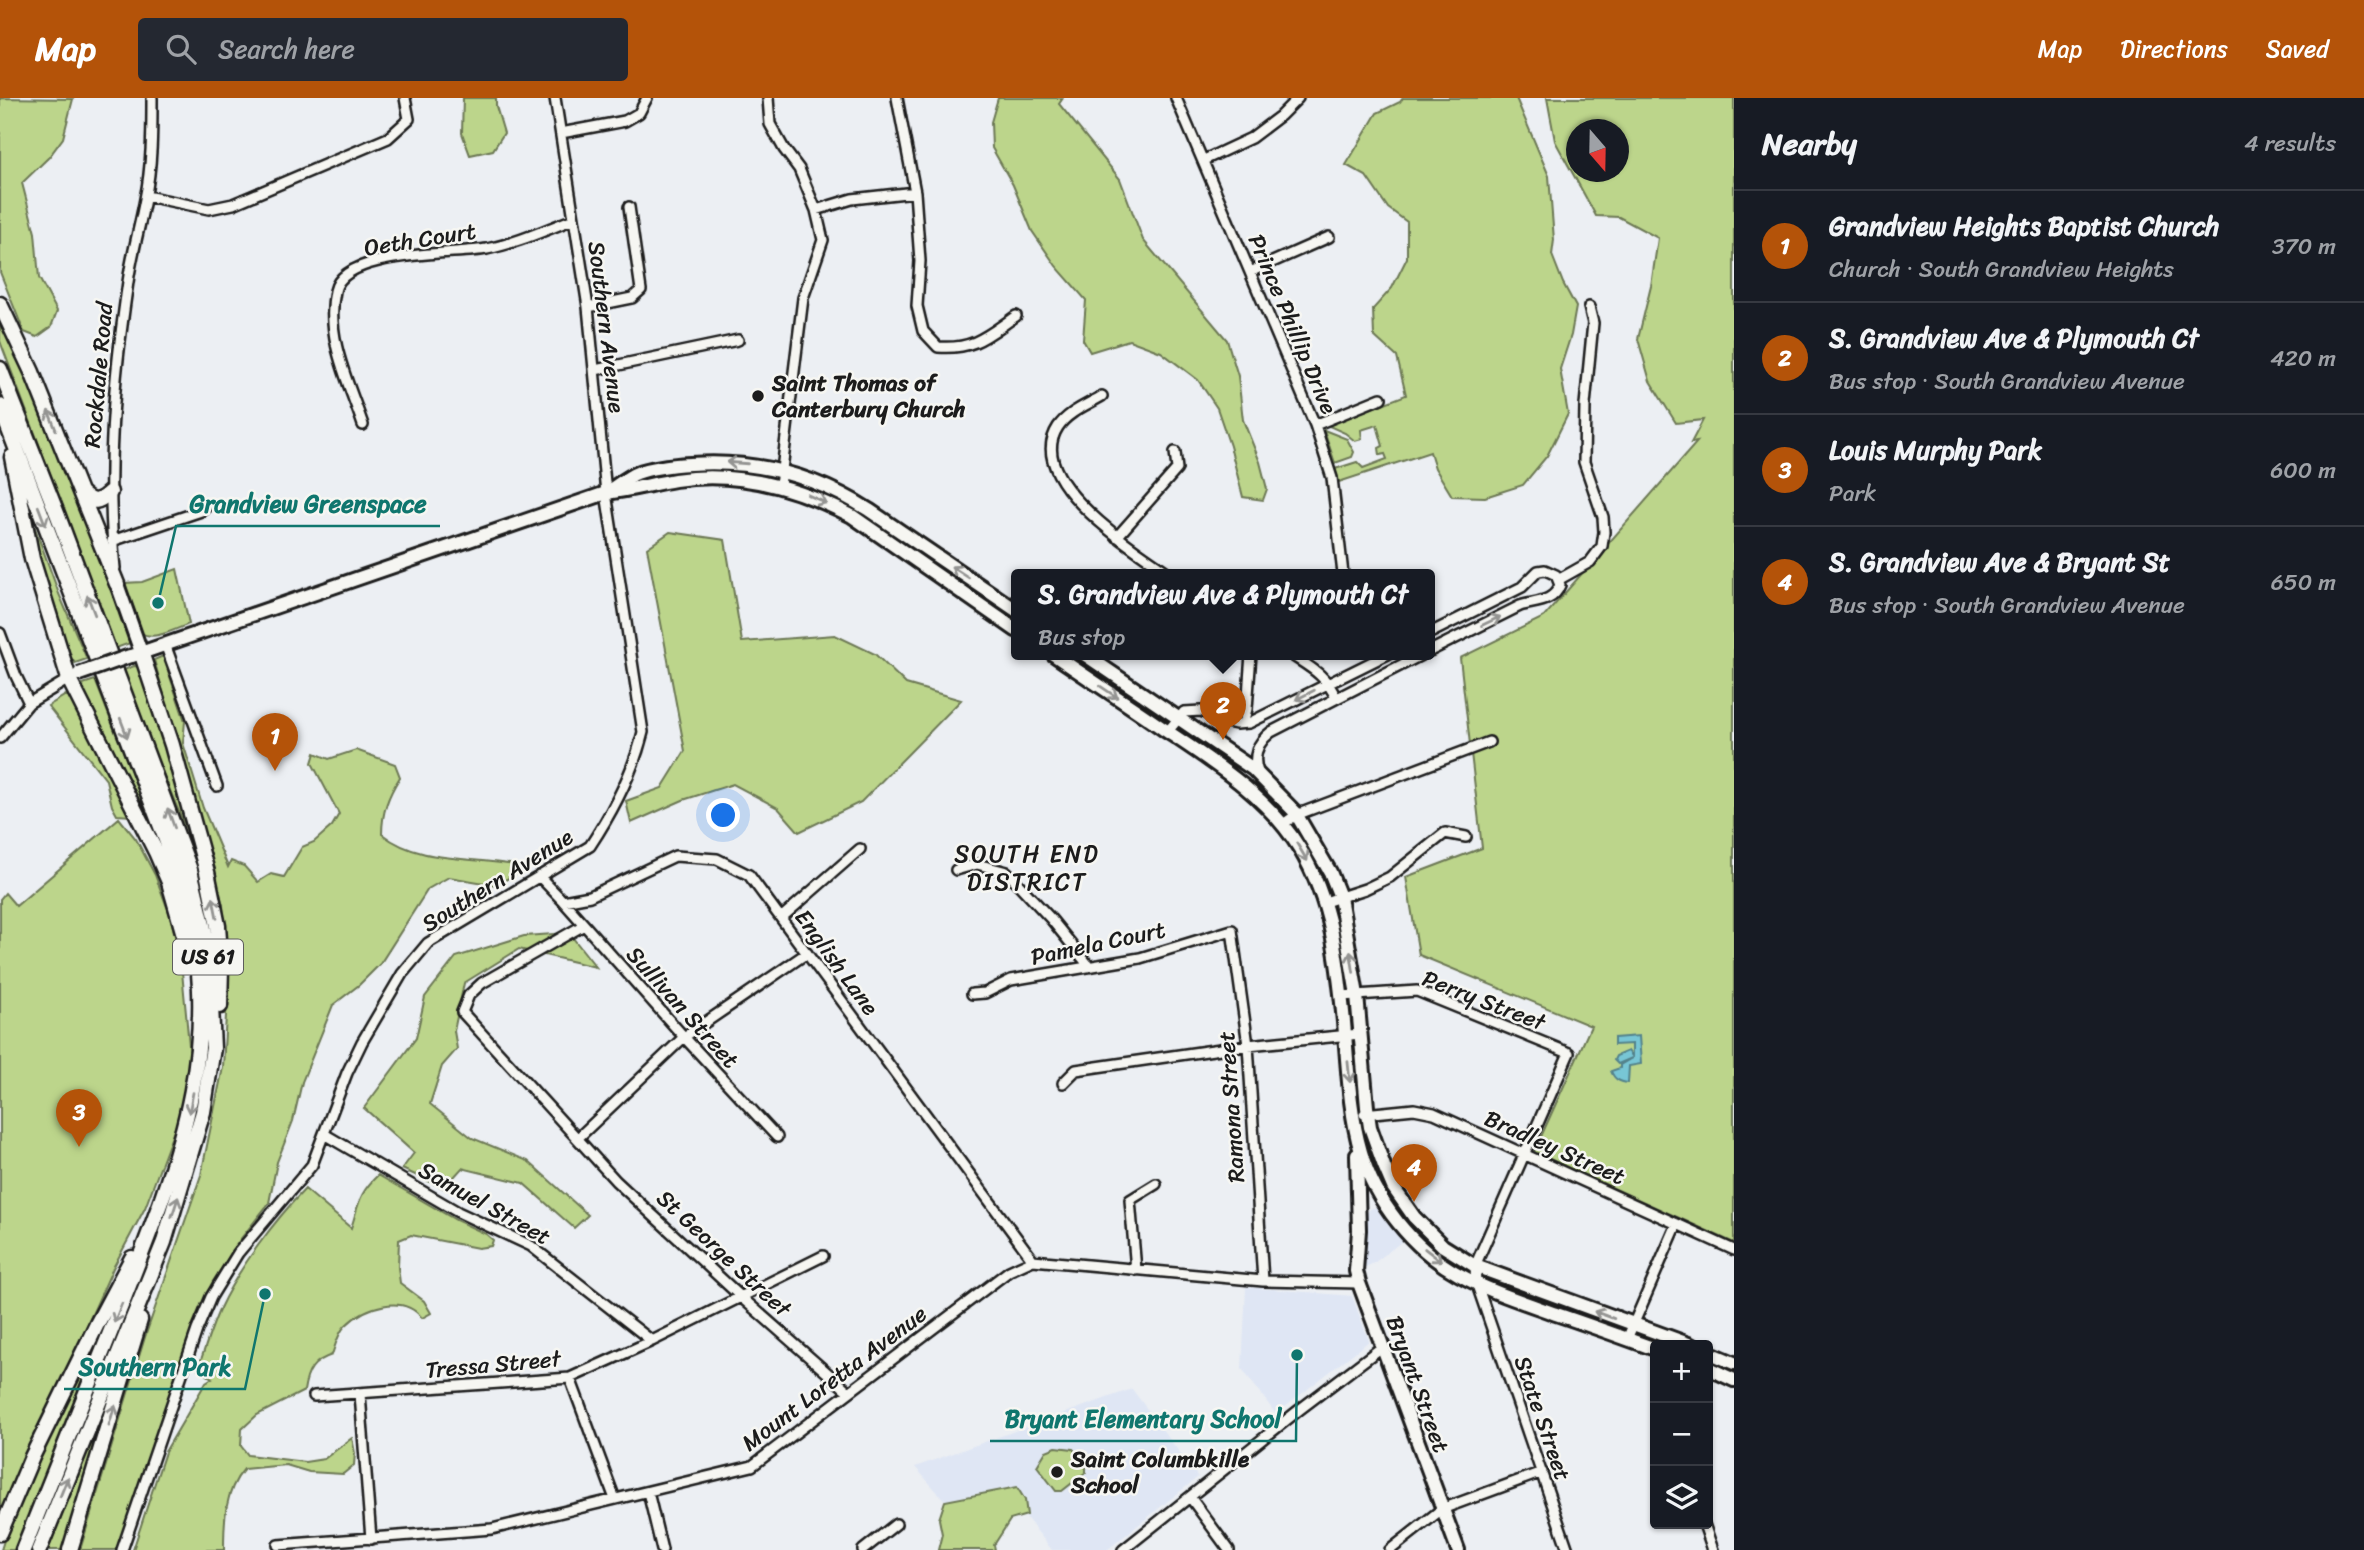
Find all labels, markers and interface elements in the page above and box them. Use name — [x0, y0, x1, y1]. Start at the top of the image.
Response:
search box — [138, 18, 628, 81]
text: Map — [35, 20, 96, 78]
text: Search here — [218, 26, 355, 72]
text: Map — [2038, 28, 2082, 70]
text: Directions — [2120, 28, 2228, 70]
text: Saved — [2266, 28, 2329, 70]
icon: search — [162, 30, 200, 68]
text: Nearby — [1762, 117, 1857, 171]
north arrow — [1566, 119, 1629, 182]
text: 4 results — [2244, 123, 2336, 164]
text: Grandview Heights Baptist Church — [1829, 203, 2219, 249]
street label: Oeth Court — [361, 210, 479, 269]
text: 1 — [1780, 226, 1790, 267]
text: 370 m — [2272, 226, 2336, 267]
street label: Prince Phillip Drive — [1236, 228, 1349, 421]
street label: Southern Avenue — [576, 239, 637, 415]
text: Church · South Grandview Heights — [1829, 249, 2174, 290]
street label: Rockdale Road — [72, 299, 125, 450]
text: S. Grandview Ave & Plymouth Ct — [1829, 315, 2199, 361]
text: 2 — [1778, 338, 1792, 379]
text: 420 m — [2270, 338, 2336, 379]
text: Bus stop · South Grandview Avenue — [1829, 361, 2185, 402]
place label: Saint Thomas of Canterbury Church — [771, 363, 965, 430]
marker: Saint Thomas of Canterbury Church — [750, 388, 766, 404]
one-way arrow — [45, 409, 58, 431]
text: Louis Murphy Park — [1829, 427, 2042, 473]
text: 3 — [1779, 450, 1791, 491]
text: 600 m — [2270, 450, 2336, 491]
one-way arrow — [725, 457, 748, 470]
text: Park — [1829, 473, 1876, 514]
callout: Grandview Greenspace — [176, 481, 440, 526]
text: Grandview Greenspace — [189, 483, 427, 525]
one-way arrow — [806, 493, 828, 506]
one-way arrow — [37, 504, 49, 526]
text: S. Grandview Ave & Bryant St — [1829, 539, 2170, 585]
text: 4 — [1778, 562, 1792, 603]
text: 650 m — [2271, 562, 2336, 603]
one-way arrow — [950, 565, 970, 579]
popup — [1011, 569, 1435, 660]
text: S. Grandview Ave & Plymouth Ct — [1038, 571, 1408, 617]
text: Bus stop · South Grandview Avenue — [1829, 585, 2185, 626]
one-way arrow — [83, 595, 96, 617]
one-way arrow — [1480, 613, 1501, 627]
text: Bus stop — [1038, 617, 1125, 658]
pin: 2 — [1200, 682, 1246, 740]
one-way arrow — [1099, 685, 1118, 700]
one-way arrow — [1295, 688, 1316, 702]
pin: 1 — [252, 713, 298, 771]
one-way arrow — [118, 717, 131, 739]
your location — [706, 798, 740, 832]
one-way arrow — [164, 808, 177, 830]
street label: Southern Avenue — [413, 817, 581, 944]
district label: SOUTH END DISTRICT — [954, 833, 1100, 903]
one-way arrow — [1295, 841, 1309, 861]
one-way arrow — [207, 897, 221, 920]
street label: English Lane — [784, 900, 890, 1025]
street label: Pamela Court — [1027, 909, 1169, 978]
street label: Sullivan Street — [616, 936, 750, 1078]
road number: US 61 — [173, 940, 243, 974]
one-way arrow — [1345, 951, 1358, 974]
street label: Perry Street — [1416, 958, 1553, 1043]
street label: Ramona Street — [1206, 1030, 1257, 1184]
one-way arrow — [1342, 1060, 1355, 1083]
pin: 3 — [56, 1089, 102, 1147]
one-way arrow — [183, 1091, 197, 1114]
street label: Bradley Street — [1478, 1098, 1632, 1197]
pin: 4 — [1391, 1144, 1437, 1202]
street label: Samuel Street — [411, 1150, 559, 1257]
street label: St George Street — [646, 1179, 802, 1329]
one-way arrow — [170, 1196, 182, 1218]
one-way arrow — [1423, 1248, 1442, 1263]
street label: Mount Loretta Avenue — [732, 1294, 936, 1462]
one-way arrow — [110, 1302, 123, 1324]
one-way arrow — [1593, 1307, 1615, 1320]
street label: Bryant Street — [1374, 1310, 1461, 1459]
street label: Tressa Street — [424, 1338, 564, 1391]
map controls — [1650, 1340, 1713, 1529]
button: + — [1650, 1340, 1713, 1403]
callout: Southern Park — [64, 1344, 245, 1389]
text: Southern Park — [78, 1346, 232, 1388]
street label: State Street — [1502, 1350, 1583, 1486]
callout: Bryant Elementary School — [990, 1396, 1296, 1441]
text: Bryant Elementary School — [1005, 1398, 1282, 1440]
button: − — [1650, 1403, 1713, 1466]
one-way arrow — [106, 1404, 119, 1426]
place label: Saint Columbkille School — [1070, 1439, 1250, 1506]
marker: Saint Columbkille School — [1049, 1464, 1065, 1480]
button: layers — [1650, 1466, 1713, 1529]
one-way arrow — [59, 1476, 72, 1498]

